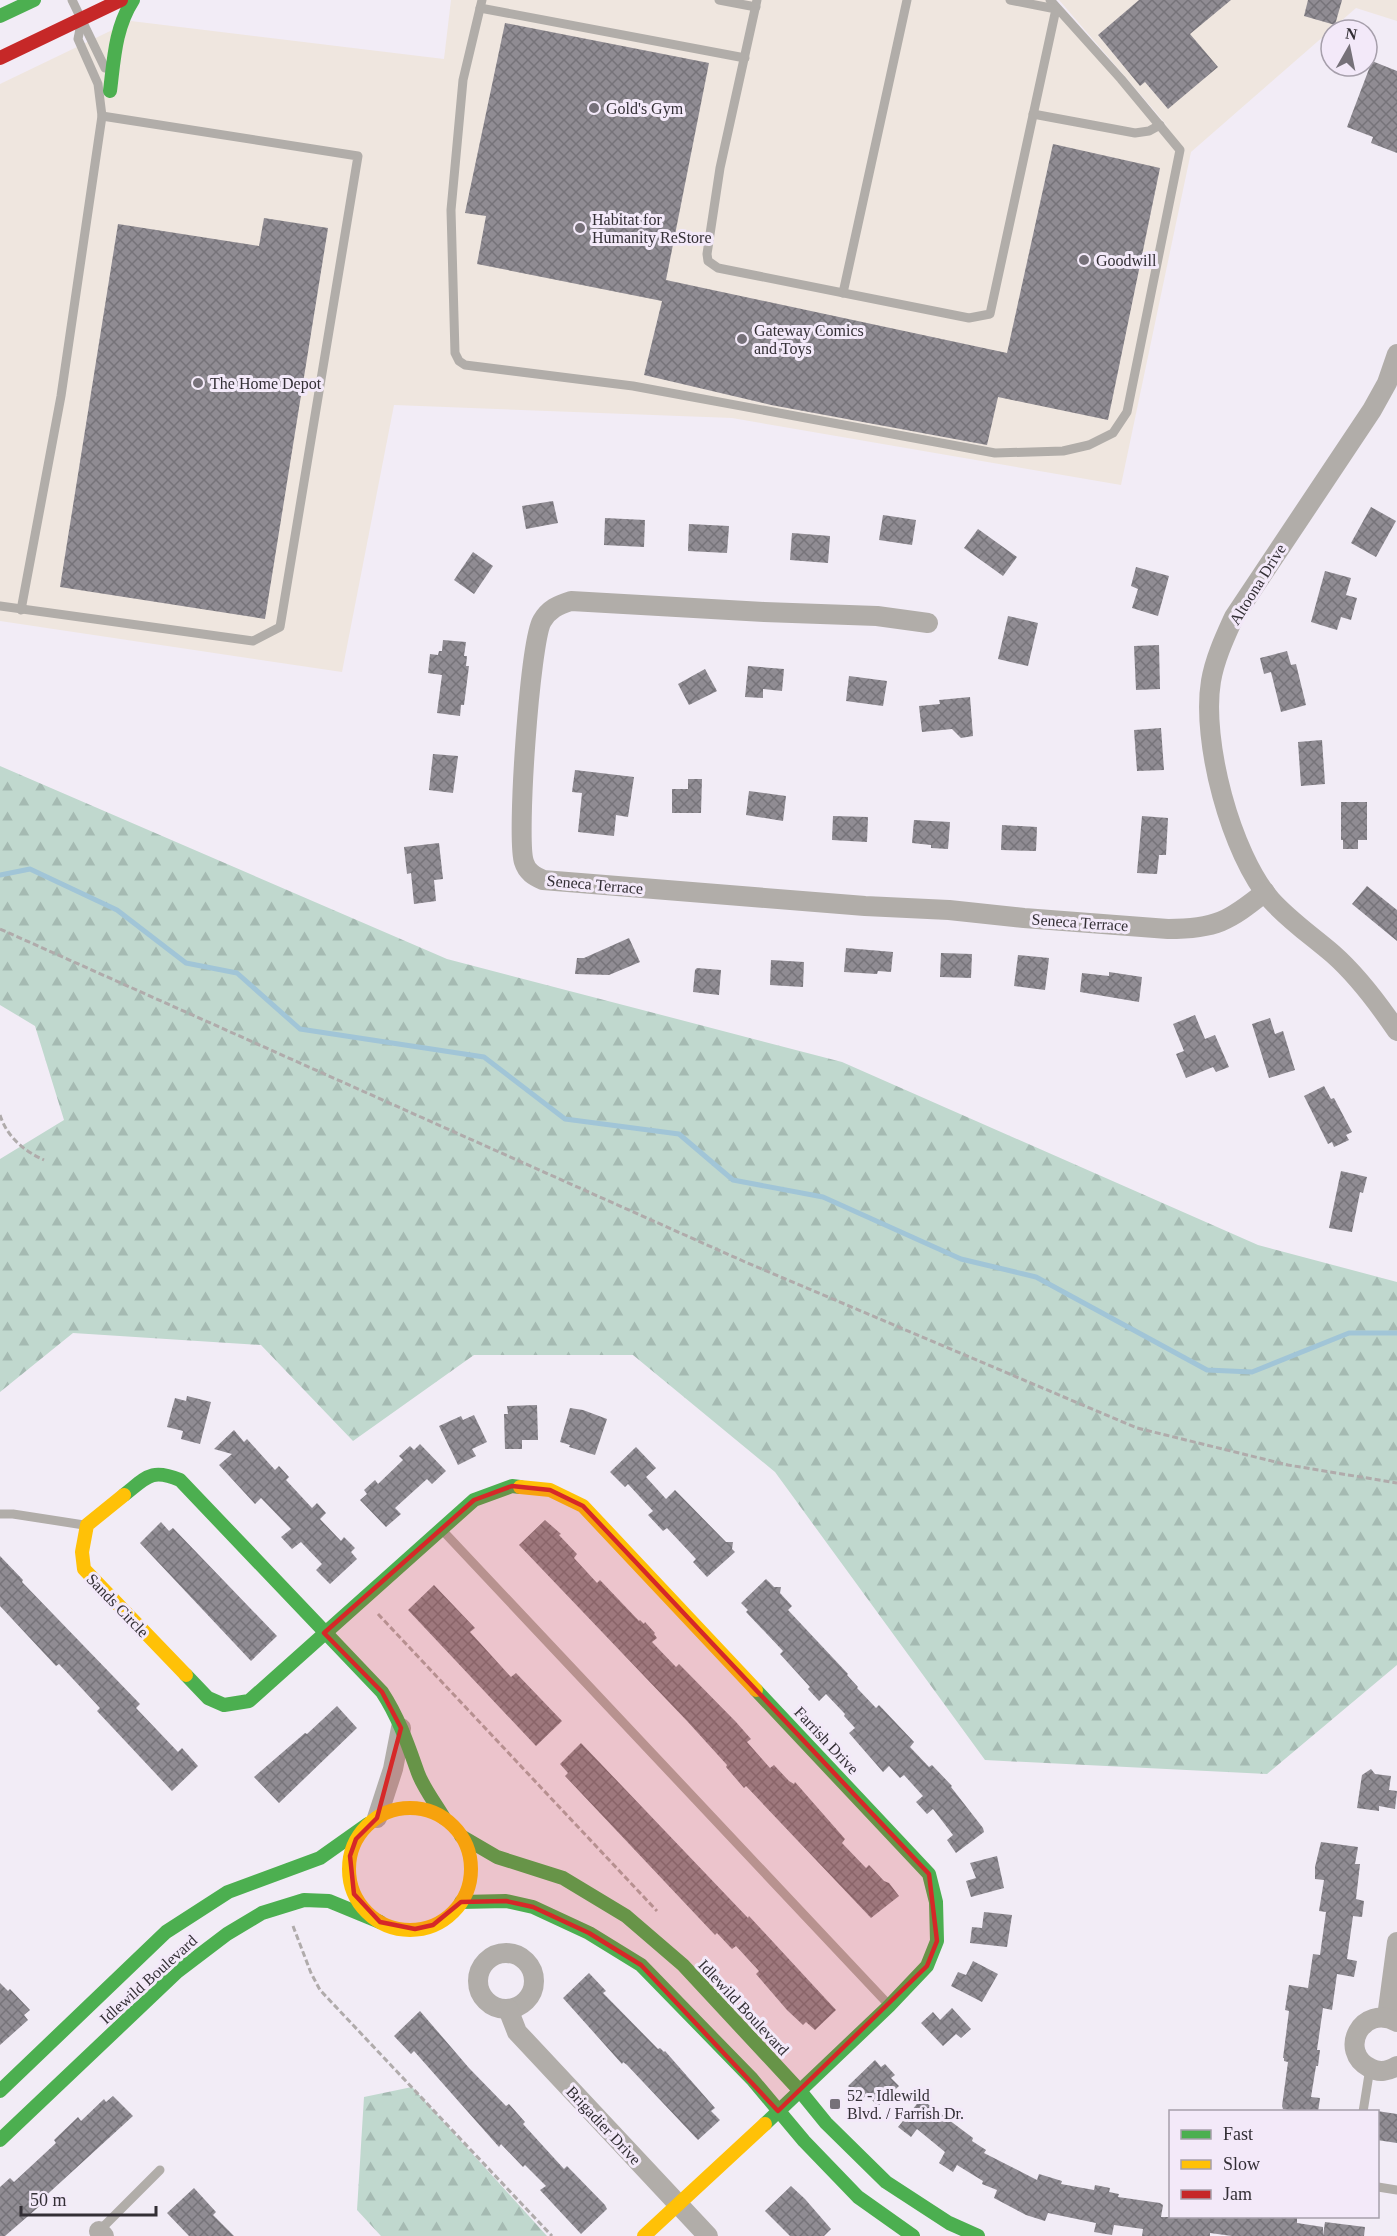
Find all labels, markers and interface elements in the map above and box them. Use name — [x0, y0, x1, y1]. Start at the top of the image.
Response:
north arrow — [1319, 18, 1379, 78]
text: N — [1344, 24, 1359, 43]
place label: Gold's Gym — [606, 100, 684, 118]
marker: Gold's Gym — [587, 101, 601, 115]
place label: Habitat for Humanity ReStore — [592, 211, 712, 247]
marker: Habitat for Humanity ReStore — [573, 221, 587, 235]
place label: Goodwill — [1096, 252, 1157, 269]
marker: Goodwill — [1077, 253, 1091, 267]
place label: Gateway Comics and Toys — [754, 322, 864, 358]
marker: Gateway Comics and Toys — [735, 332, 749, 346]
place label: The Home Depot — [210, 375, 322, 393]
marker: The Home Depot — [191, 376, 205, 390]
street label: Altoona Drive — [1226, 541, 1289, 628]
street label: Seneca Terrace — [546, 872, 644, 897]
street label: Seneca Terrace — [1031, 911, 1129, 934]
street label: Sands Circle — [83, 1570, 152, 1641]
street label: Farrish Drive — [791, 1703, 862, 1778]
street label: Idlewild Boulevard — [97, 1932, 200, 2027]
street label: Idlewild Boulevard — [695, 1956, 792, 2058]
street label: Brigadier Drive — [562, 2083, 644, 2169]
place label: 52 - Idlewild Blvd. / Farrish Dr. — [847, 2087, 964, 2122]
marker: 52 - Idlewild Blvd. / Farrish Dr. — [828, 2097, 842, 2111]
legend — [1169, 2110, 1379, 2218]
text: Fast — [1223, 2124, 1253, 2144]
text: Slow — [1223, 2154, 1260, 2174]
scale bar — [21, 2179, 156, 2217]
text: Jam — [1223, 2184, 1252, 2204]
text: 50 m — [30, 2190, 67, 2210]

